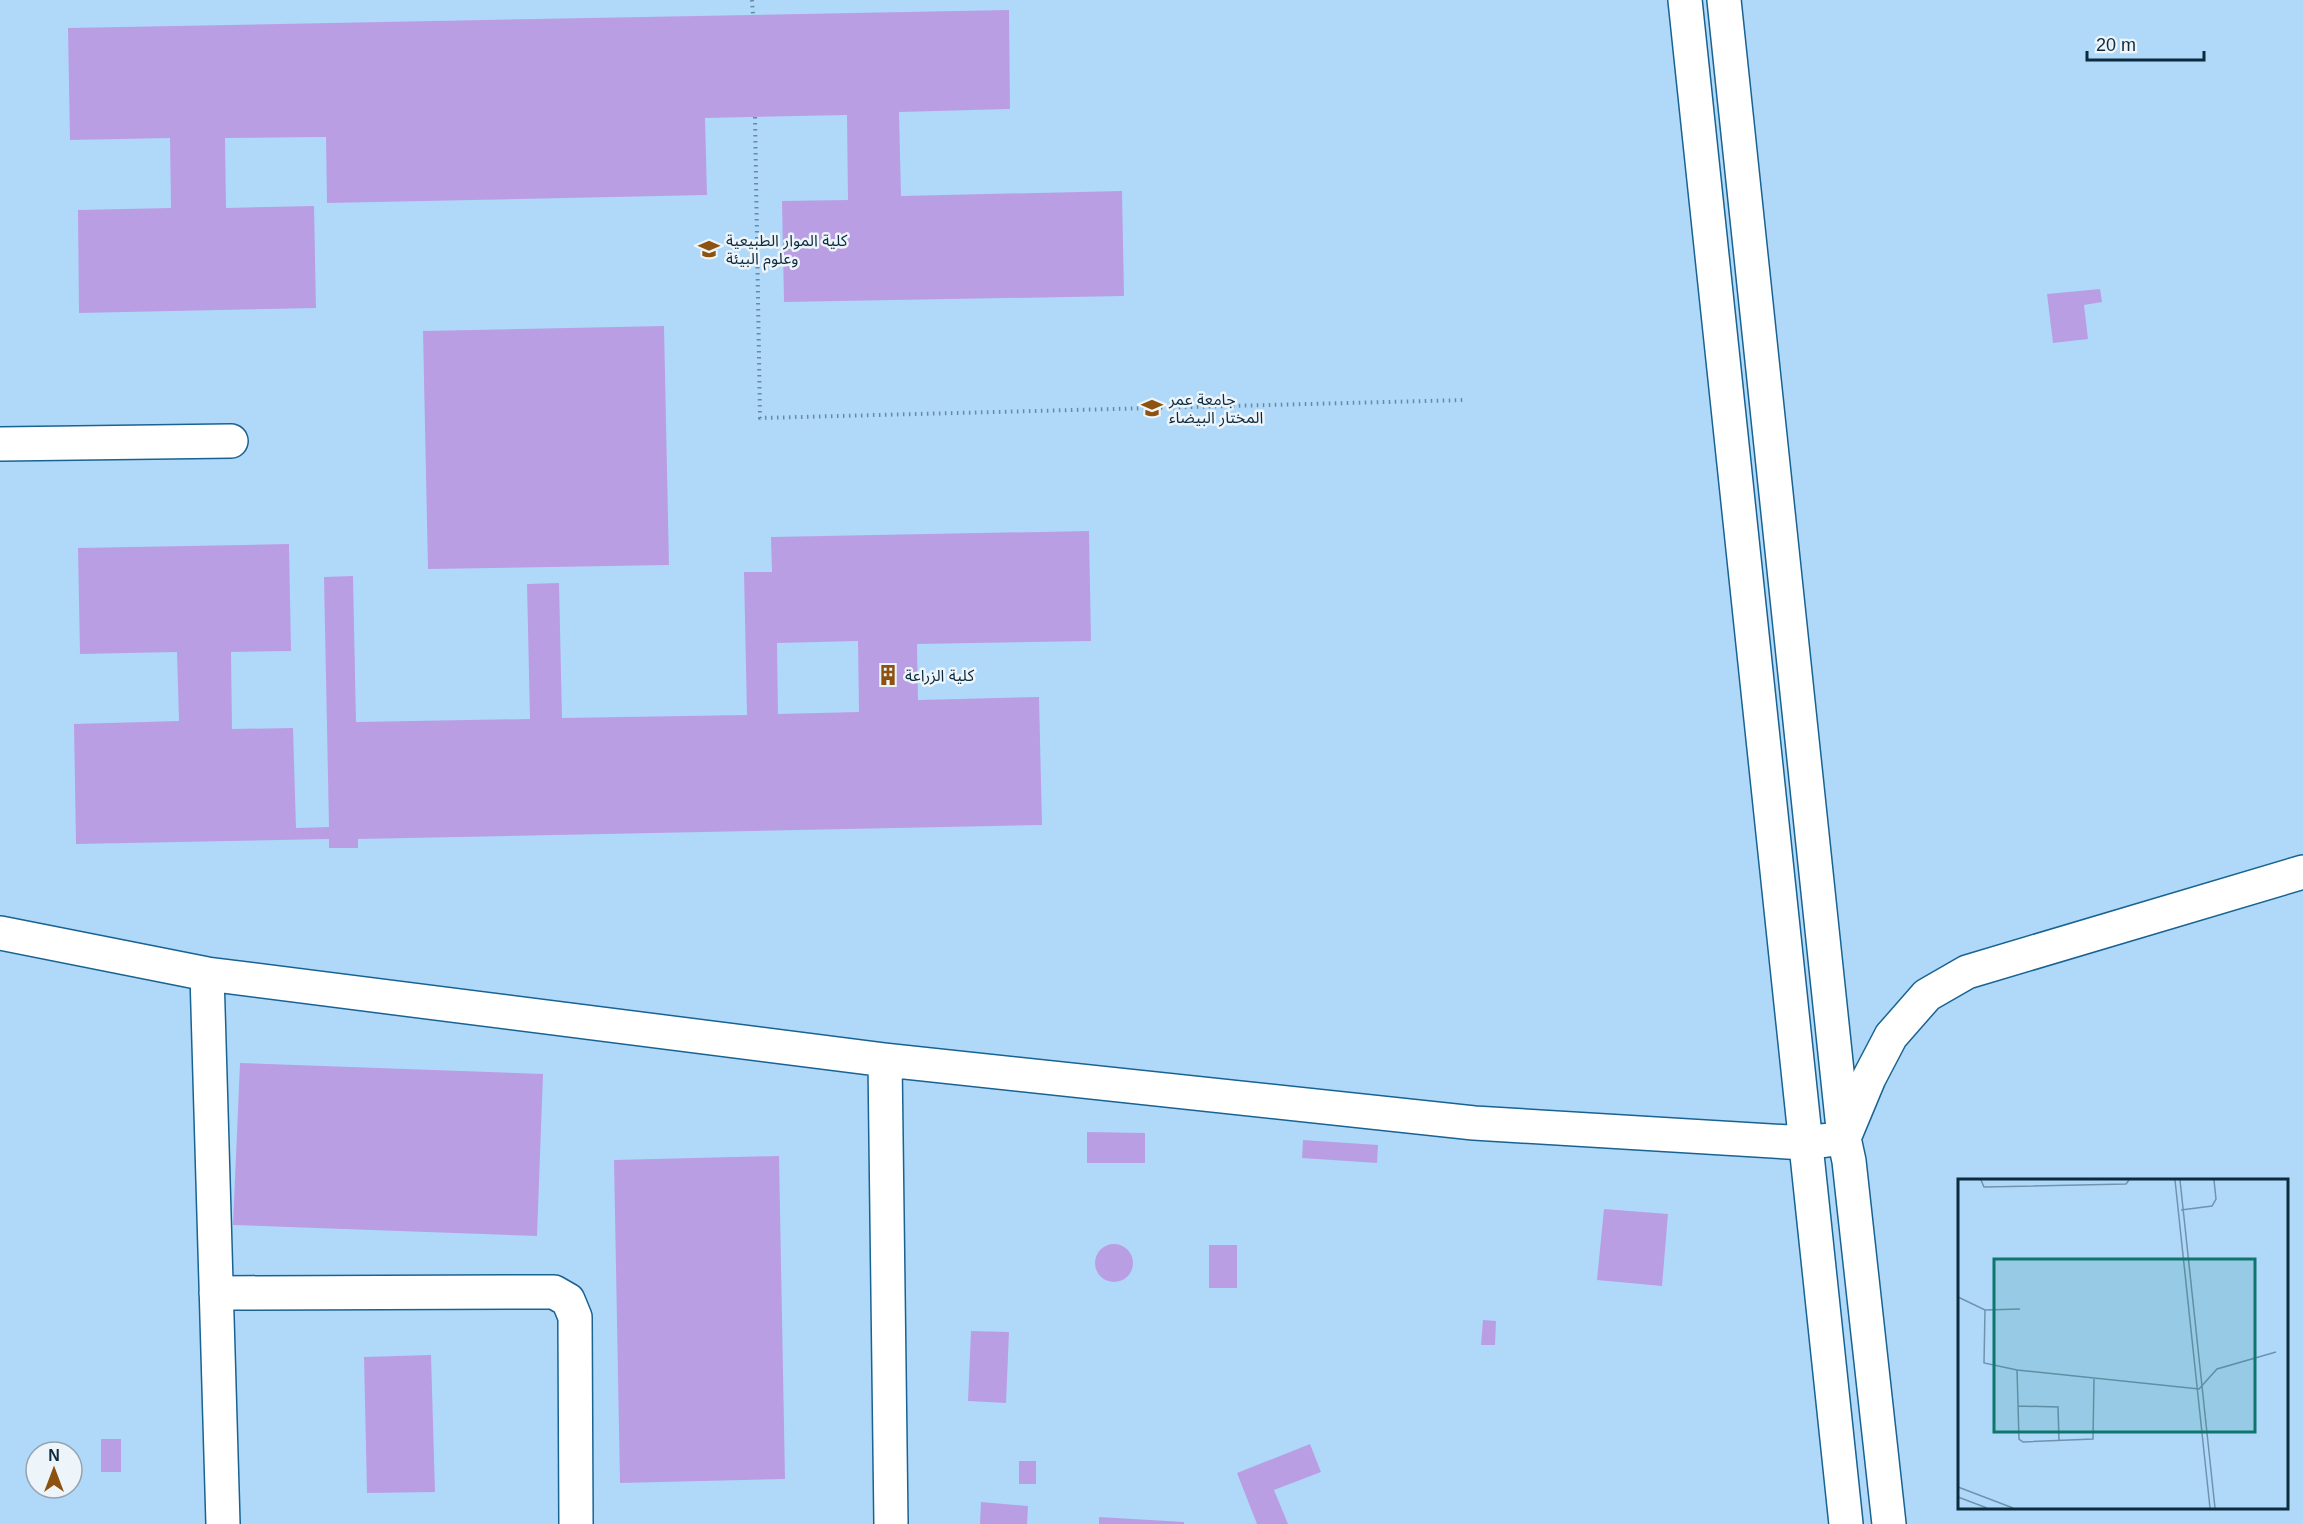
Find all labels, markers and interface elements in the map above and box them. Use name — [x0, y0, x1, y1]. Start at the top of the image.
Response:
scale bar — [2087, 24, 2204, 62]
text: 20 m — [2096, 35, 2136, 55]
place label: كلية الموار الطبيعية وعلوم البيئة — [726, 232, 848, 271]
school or university icon: كلية الموار الطبيعية وعلوم البيئة — [697, 237, 721, 261]
place label: جامعة عمر المختار البيضاء — [1168, 391, 1263, 427]
school or university icon: جامعة عمر المختار البيضاء — [1140, 396, 1164, 420]
building icon: كلية الزراعة — [876, 663, 900, 687]
place label: كلية الزراعة — [905, 667, 974, 685]
inset map — [1958, 1179, 2288, 1509]
north arrow — [24, 1440, 84, 1500]
text: N — [48, 1447, 60, 1464]

